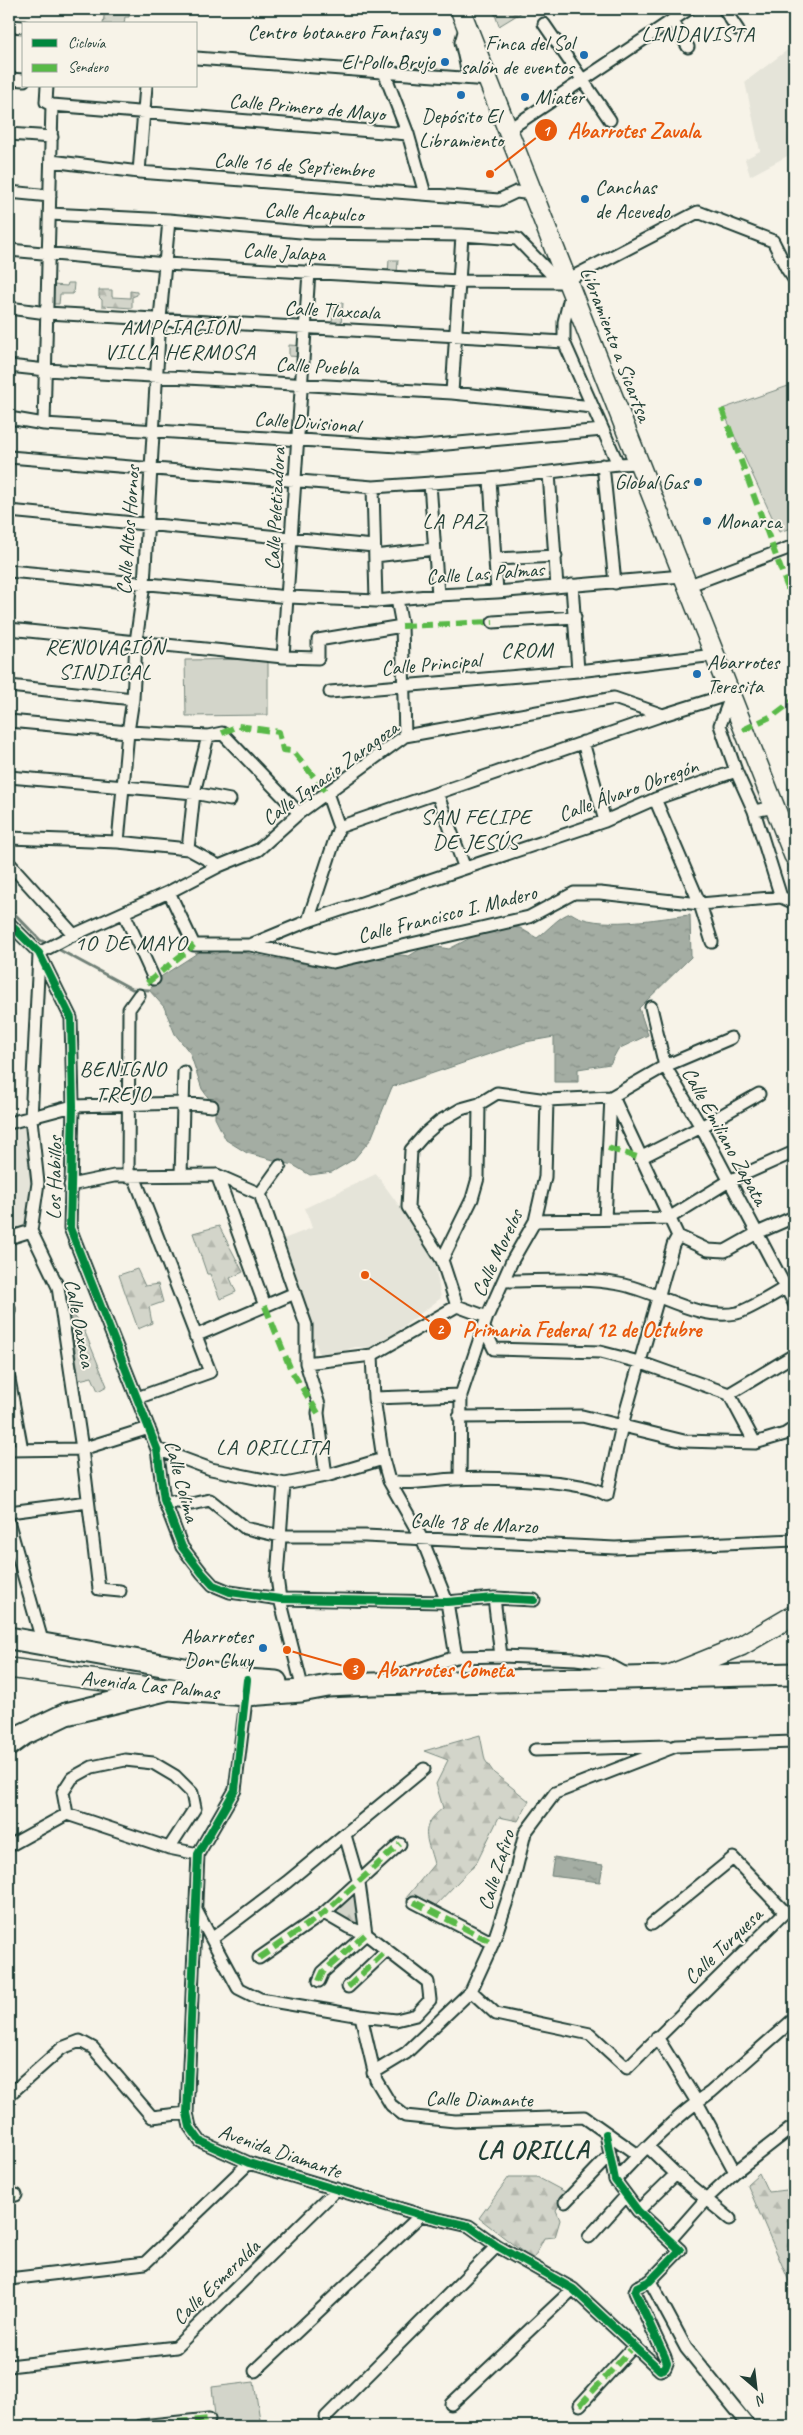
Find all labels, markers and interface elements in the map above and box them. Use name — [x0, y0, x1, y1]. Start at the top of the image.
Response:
place label: Centro botanero Fantasy — [248, 19, 429, 45]
district label: LINDAVISTA — [641, 20, 755, 48]
legend — [22, 22, 198, 88]
marker: Centro botanero Fantasy — [431, 26, 443, 38]
place label: Finca del Sol salón de eventos — [460, 30, 577, 80]
text: Ciclovía — [68, 34, 107, 53]
place label: El Pollo Brujo — [341, 49, 437, 75]
marker: Finca del Sol salón de eventos — [578, 49, 590, 61]
marker: El Pollo Brujo — [439, 56, 451, 68]
text: Sendero — [68, 58, 109, 77]
place label: Miater — [535, 84, 585, 110]
street label: Calle Primero de Mayo — [228, 87, 389, 127]
marker: Depósito El Libramiento — [455, 89, 467, 101]
marker: Miater — [519, 91, 531, 103]
place label: Depósito El Libramiento — [419, 103, 506, 153]
callout: Abarrotes Zavala — [533, 112, 710, 149]
text: Abarrotes Zavala — [568, 117, 702, 145]
text: 1 — [543, 122, 552, 141]
street label: Calle 16 de Septiembre — [213, 146, 376, 184]
place label: Canchas de Acevedo — [595, 174, 671, 224]
marker: Canchas de Acevedo — [579, 193, 591, 205]
street label: Calle Acapulco — [264, 196, 367, 228]
street label: Calle Jalapa — [242, 237, 327, 267]
street label: Libramiento a Sicartsa — [574, 263, 658, 427]
street label: Calle Tlaxcala — [284, 295, 382, 326]
district label: AMPLIACIÓN VILLA HERMOSA — [104, 313, 256, 366]
street label: Calle Puebla — [275, 351, 361, 381]
street label: Calle Divisional — [253, 405, 364, 439]
street label: Calle Peletizadora — [259, 446, 291, 571]
street label: Calle Altos Hornos — [111, 463, 146, 596]
place label: Global Gas — [614, 469, 690, 495]
marker: Global Gas — [692, 476, 704, 488]
district label: LA PAZ — [422, 507, 488, 535]
place label: Monarca — [717, 508, 784, 534]
marker: Monarca — [701, 515, 713, 527]
street label: Calle Las Palmas — [425, 556, 547, 590]
district label: RENOVACIÓN SINDICAL — [45, 633, 168, 686]
district label: CROM — [501, 636, 555, 664]
street label: Calle Principal — [380, 646, 485, 681]
place label: Abarrotes Teresita — [707, 649, 781, 699]
marker: Abarrotes Teresita — [691, 668, 703, 680]
street label: Calle Ignacio Zaragoza — [257, 713, 405, 831]
street label: Calle Álvaro Obregón — [555, 753, 702, 827]
district label: SAN FELIPE DE JESÚS — [420, 803, 534, 856]
street label: Calle Francisco I. Madero — [355, 879, 541, 949]
district label: 1O DE MAYO — [75, 929, 188, 957]
district label: BENIGNO TREJO — [79, 1055, 168, 1108]
street label: Calle Emiliano Zapata — [676, 1062, 775, 1212]
street label: Los Habillos — [40, 1134, 68, 1220]
street label: Calle Morelos — [465, 1204, 529, 1301]
street label: Calle Oaxaca — [59, 1277, 102, 1371]
callout: Primaria Federal 12 de Octubre — [427, 1311, 711, 1348]
text: Primaria Federal 12 de Octubre — [463, 1316, 703, 1344]
text: 2 — [437, 1320, 445, 1339]
district label: LA ORILLITA — [216, 1433, 330, 1461]
street label: Calle Colima — [159, 1437, 206, 1526]
street label: Calle 18 de Marzo — [410, 1507, 540, 1539]
place label: Abarrotes Don Chuy — [181, 1623, 255, 1673]
marker: Abarrotes Don Chuy — [257, 1642, 269, 1654]
callout: Abarrotes Cometa — [341, 1650, 523, 1687]
text: Abarrotes Cometa — [377, 1656, 515, 1684]
text: 3 — [351, 1660, 359, 1679]
street label: Avenida Las Palmas — [80, 1665, 222, 1705]
street label: Calle Zafiro — [472, 1825, 521, 1913]
street label: Calle Turquesa — [678, 1900, 770, 1990]
street label: Calle Diamante — [425, 2085, 534, 2113]
street label: Avenida Diamante — [215, 2118, 347, 2185]
district label: LA ORILLA — [477, 2133, 590, 2166]
street label: Calle Esmeralda — [167, 2233, 266, 2330]
north arrow — [730, 2362, 780, 2412]
text: N — [752, 2389, 770, 2410]

